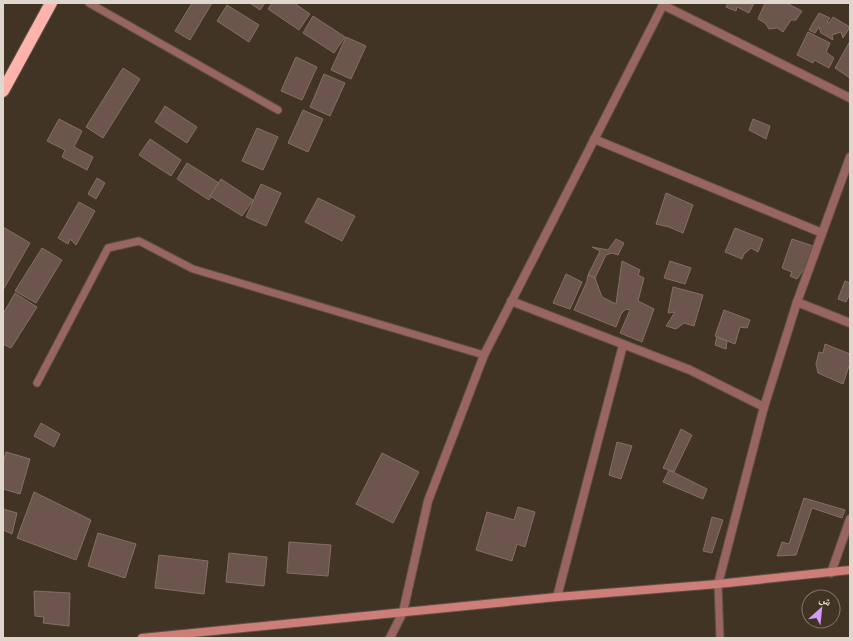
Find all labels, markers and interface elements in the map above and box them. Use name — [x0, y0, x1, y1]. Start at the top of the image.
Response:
north arrow — [801, 589, 841, 629]
text: ش — [817, 591, 834, 610]

